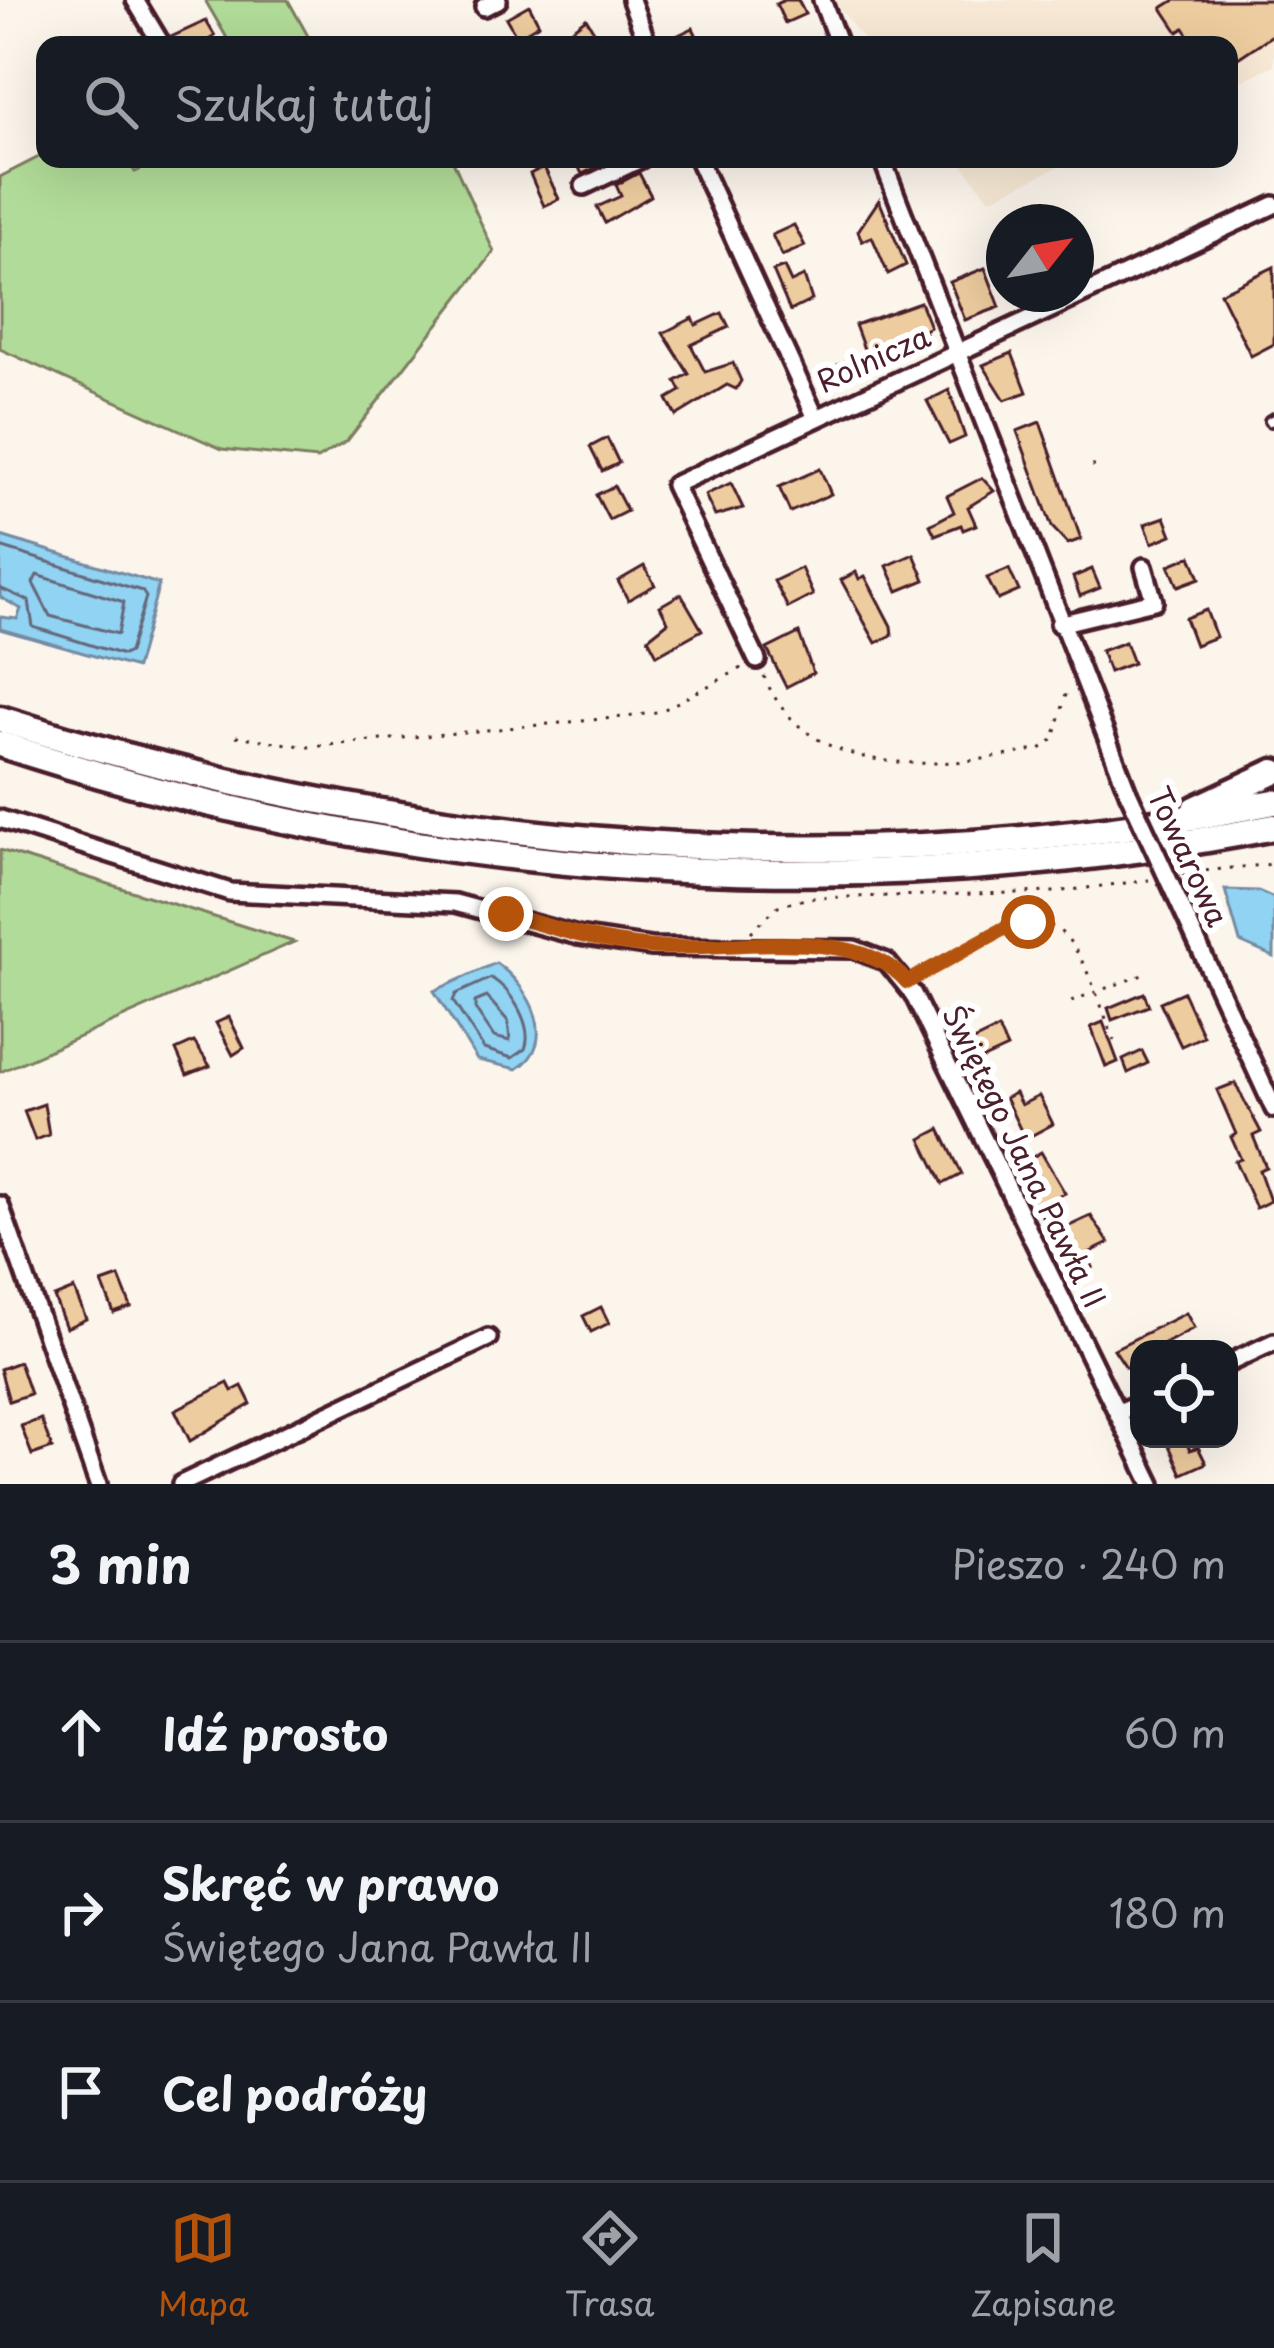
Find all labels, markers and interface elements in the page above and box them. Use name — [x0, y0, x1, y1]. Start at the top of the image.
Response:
search box — [36, 36, 1238, 168]
text: Szukaj tutaj — [174, 68, 434, 136]
icon: search — [78, 69, 144, 135]
north arrow — [986, 204, 1094, 312]
street label: Rolnicza — [809, 313, 937, 403]
street label: Towarowa — [1137, 779, 1241, 933]
route end — [479, 887, 533, 941]
route start — [1001, 895, 1055, 949]
street label: Świętego Jana Pawła II — [932, 997, 1118, 1315]
map controls — [1130, 1340, 1238, 1448]
button: locate — [1130, 1340, 1238, 1448]
text: 3 min — [48, 1524, 192, 1601]
text: Pieszo · 240 m — [952, 1533, 1226, 1592]
text: Idź prosto — [162, 1698, 388, 1766]
icon: ahead — [48, 1699, 114, 1765]
text: 60 m — [1124, 1702, 1226, 1761]
text: Skręć w prawo — [162, 1848, 500, 1916]
icon: right — [48, 1879, 114, 1945]
text: 180 m — [1109, 1882, 1226, 1941]
text: Świętego Jana Pawła II — [162, 1916, 593, 1975]
text: Cel podróży — [162, 2058, 427, 2126]
icon: arrive — [48, 2059, 114, 2125]
tab: Mapa — [158, 2205, 249, 2327]
tab: Trasa — [565, 2205, 655, 2327]
tab: Zapisane — [971, 2205, 1116, 2327]

